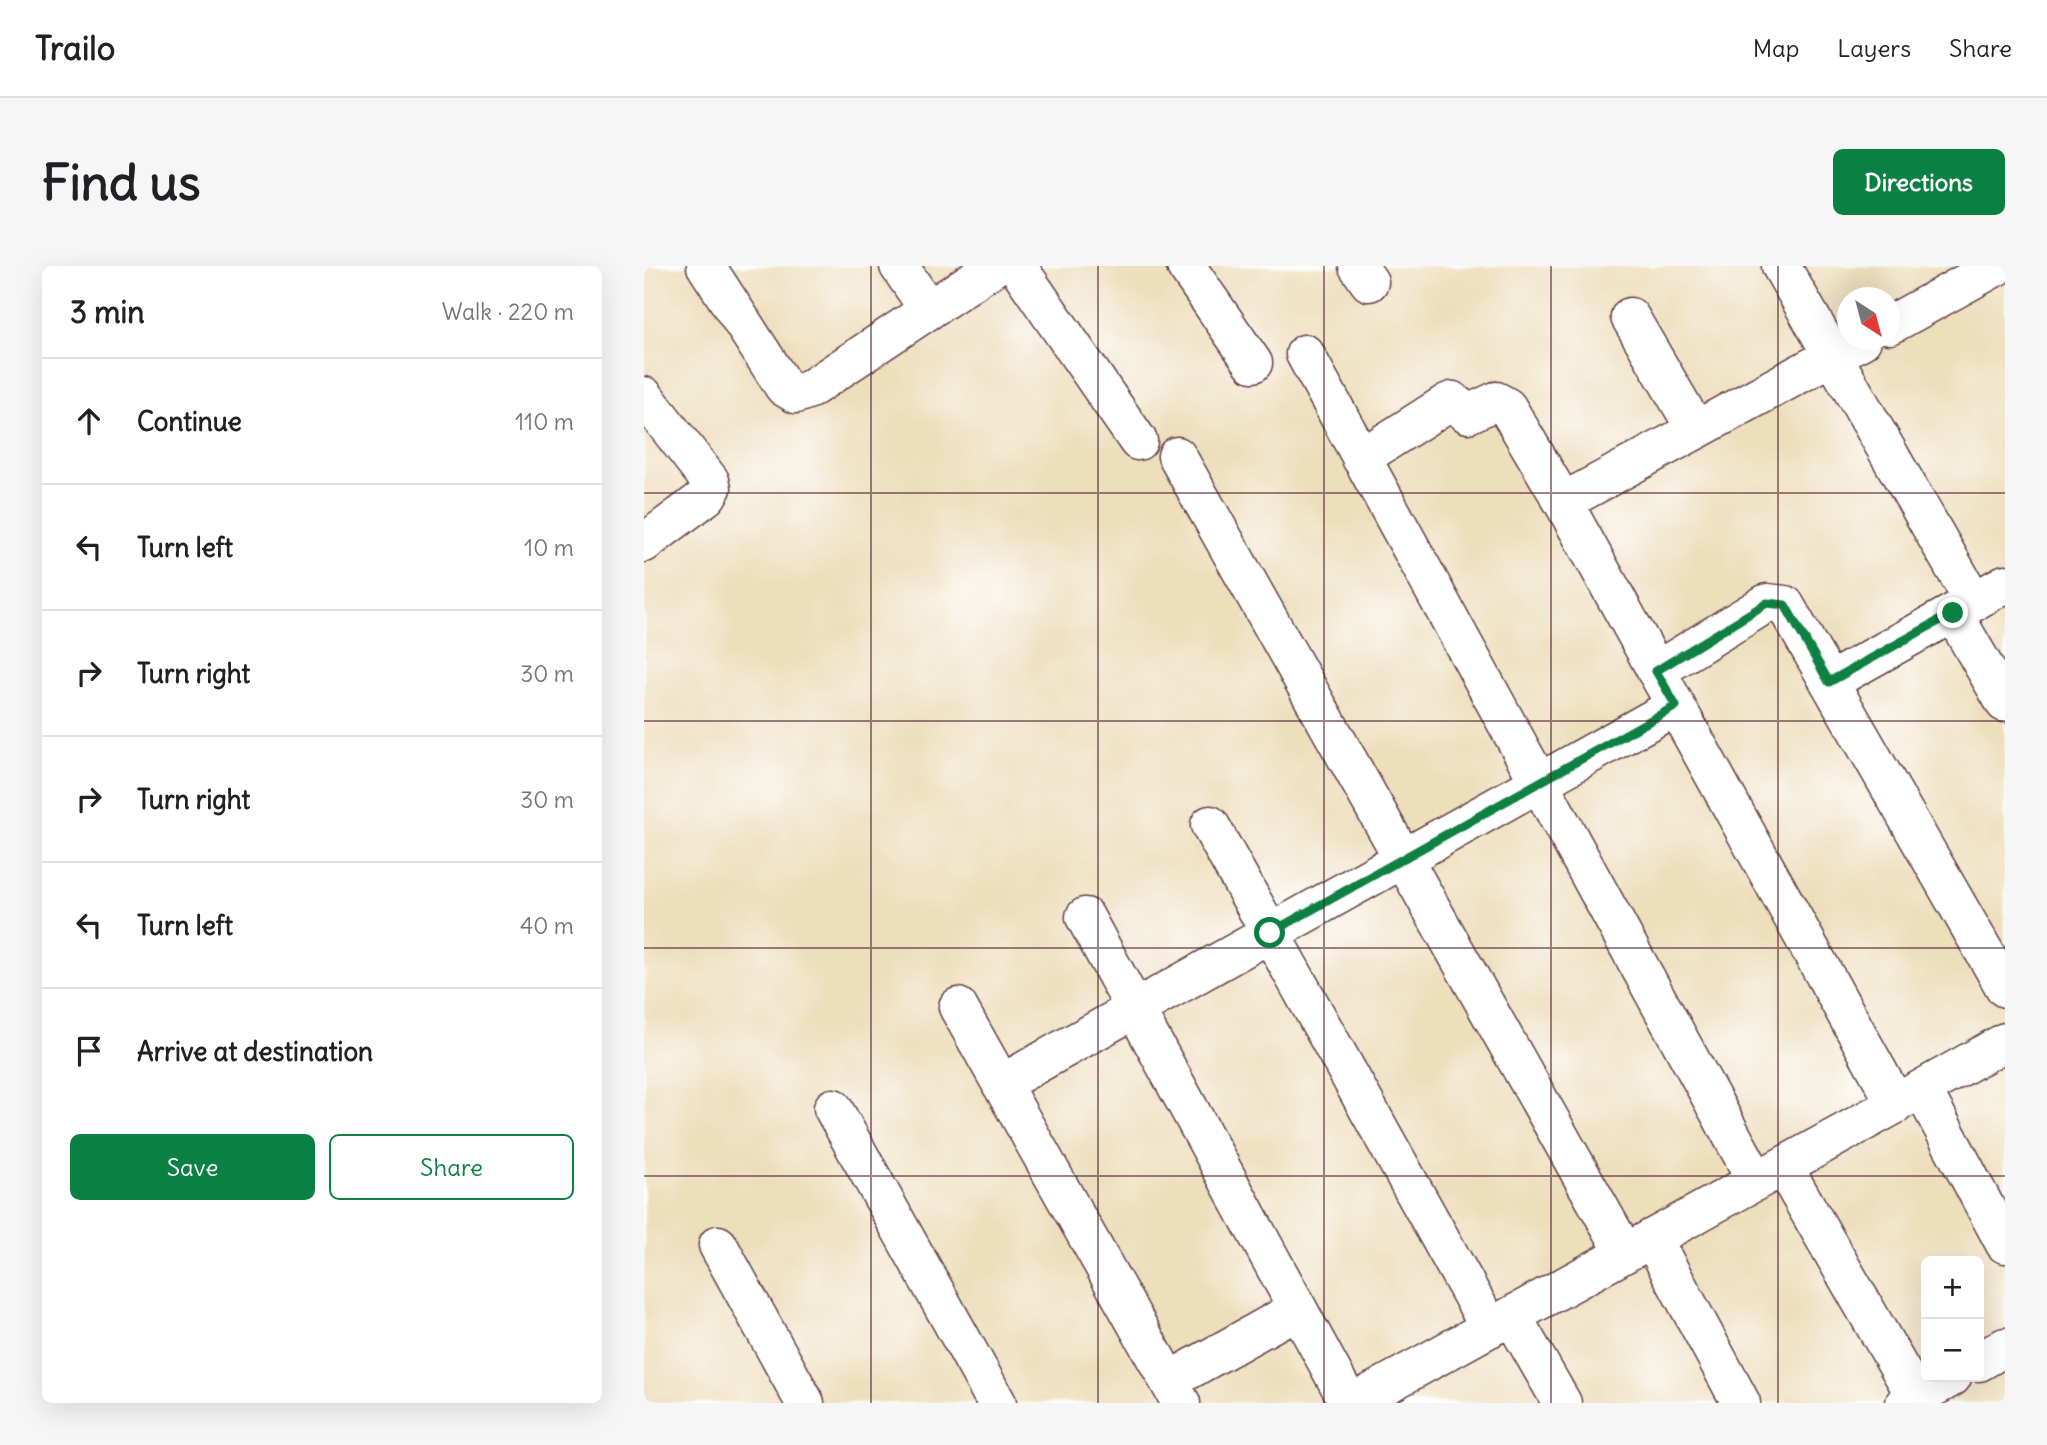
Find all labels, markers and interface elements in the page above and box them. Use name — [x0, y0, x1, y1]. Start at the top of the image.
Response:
text: Trailo — [35, 27, 115, 69]
text: Map — [1753, 33, 1799, 63]
text: Layers — [1837, 33, 1911, 63]
text: Share — [1949, 33, 2012, 63]
button: Directions — [1833, 149, 2005, 215]
text: Find us — [42, 152, 200, 213]
north arrow — [1837, 287, 1900, 350]
text: 3 min — [70, 293, 145, 331]
text: Walk · 220 m — [442, 297, 574, 326]
icon: ahead — [70, 402, 108, 440]
text: Continue — [137, 405, 242, 438]
text: 110 m — [515, 407, 574, 436]
icon: left — [70, 528, 108, 566]
text: Turn left — [137, 531, 233, 564]
text: 10 m — [524, 533, 574, 562]
route end — [1937, 597, 1968, 628]
icon: right — [70, 654, 108, 692]
text: Turn right — [137, 657, 250, 690]
text: 30 m — [520, 659, 574, 688]
icon: right — [70, 780, 108, 818]
text: Turn right — [137, 783, 250, 816]
text: 30 m — [520, 785, 574, 814]
icon: left — [70, 906, 108, 944]
text: Turn left — [137, 909, 233, 942]
text: 40 m — [520, 911, 574, 940]
route start — [1254, 917, 1285, 948]
icon: arrive — [70, 1032, 108, 1070]
text: Arrive at destination — [137, 1035, 373, 1068]
button: Save — [70, 1134, 315, 1200]
button: Share — [329, 1134, 574, 1200]
map controls — [1921, 1256, 1984, 1382]
button: + — [1921, 1256, 1984, 1319]
button: − — [1921, 1319, 1984, 1382]

